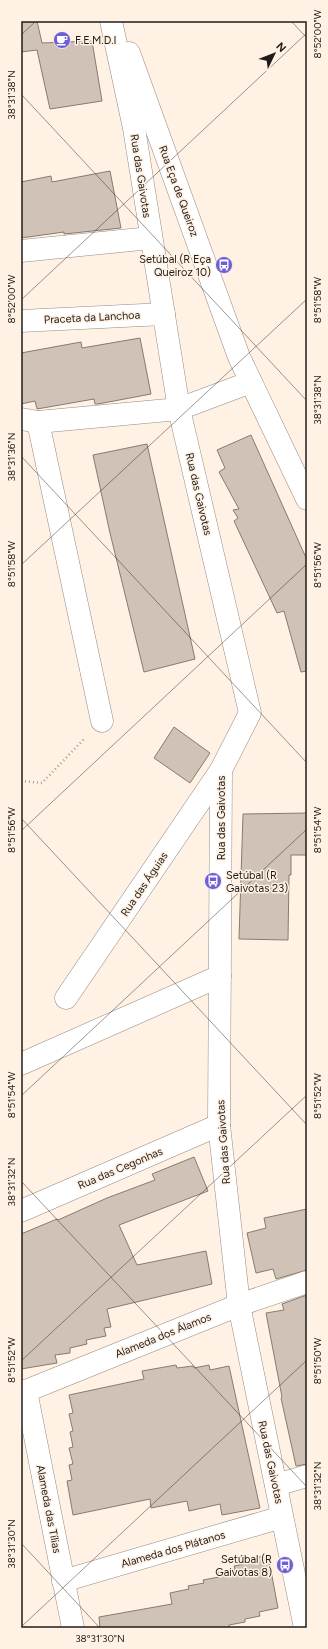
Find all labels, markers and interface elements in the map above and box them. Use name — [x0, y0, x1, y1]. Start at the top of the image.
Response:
text: 8°52'00"W — [311, 9, 324, 58]
cafe icon: F.E.M.D.I — [52, 30, 72, 50]
place label: F.E.M.D.I — [75, 34, 117, 47]
north arrow — [254, 34, 294, 74]
text: N — [273, 40, 289, 55]
text: 38°31'38"N — [5, 70, 18, 120]
street label: Rua das Gaivotas — [127, 133, 154, 219]
street label: Rua Eça de Queiroz — [156, 144, 201, 239]
place label: Setúbal (R Eça Queiroz 10) — [139, 253, 211, 279]
bus stop icon: Setúbal (R Eça Queiroz 10) — [214, 255, 234, 275]
text: 8°52'00"W — [5, 274, 18, 323]
text: 8°51'58"W — [311, 276, 324, 323]
street label: Praceta da Lanchoa — [44, 308, 140, 327]
text: 38°31'38"N — [311, 375, 324, 425]
text: 38°31'36"N — [5, 433, 18, 481]
street label: Rua das Gaivotas — [183, 451, 214, 537]
text: 8°51'58"W — [5, 540, 18, 587]
text: 8°51'56"W — [311, 542, 324, 588]
street label: Rua das Gaivotas — [215, 776, 228, 860]
text: 8°51'54"W — [311, 806, 324, 853]
text: 8°51'56"W — [5, 807, 18, 853]
street label: Rua das Águias — [118, 850, 171, 919]
place label: Setúbal (R Gaivotas 23) — [226, 869, 288, 895]
bus stop icon: Setúbal (R Gaivotas 23) — [203, 871, 223, 891]
text: 8°51'54"W — [5, 1071, 18, 1118]
text: 8°51'52"W — [311, 1073, 324, 1119]
street label: Rua das Gaivotas — [214, 1099, 233, 1185]
street label: Rua das Cegonhas — [76, 1145, 165, 1192]
text: 38°31'32"N — [5, 1158, 18, 1206]
street label: Alameda dos Álamos — [113, 1310, 213, 1361]
text: 8°51'52"W — [5, 1337, 18, 1383]
text: 8°51'50"W — [311, 1337, 324, 1384]
street label: Rua das Gaivotas — [255, 1419, 286, 1505]
text: 38°31'32"N — [311, 1462, 324, 1510]
street label: Alameda das Tílias — [34, 1464, 63, 1554]
text: 38°31'30"N — [5, 1519, 18, 1569]
street label: Alameda dos Plátanos — [119, 1528, 227, 1571]
place label: Setúbal (R Gaivotas 8) — [215, 1553, 272, 1579]
bus stop icon: Setúbal (R Gaivotas 8) — [275, 1555, 295, 1575]
text: 38°31'30"N — [75, 1632, 125, 1645]

